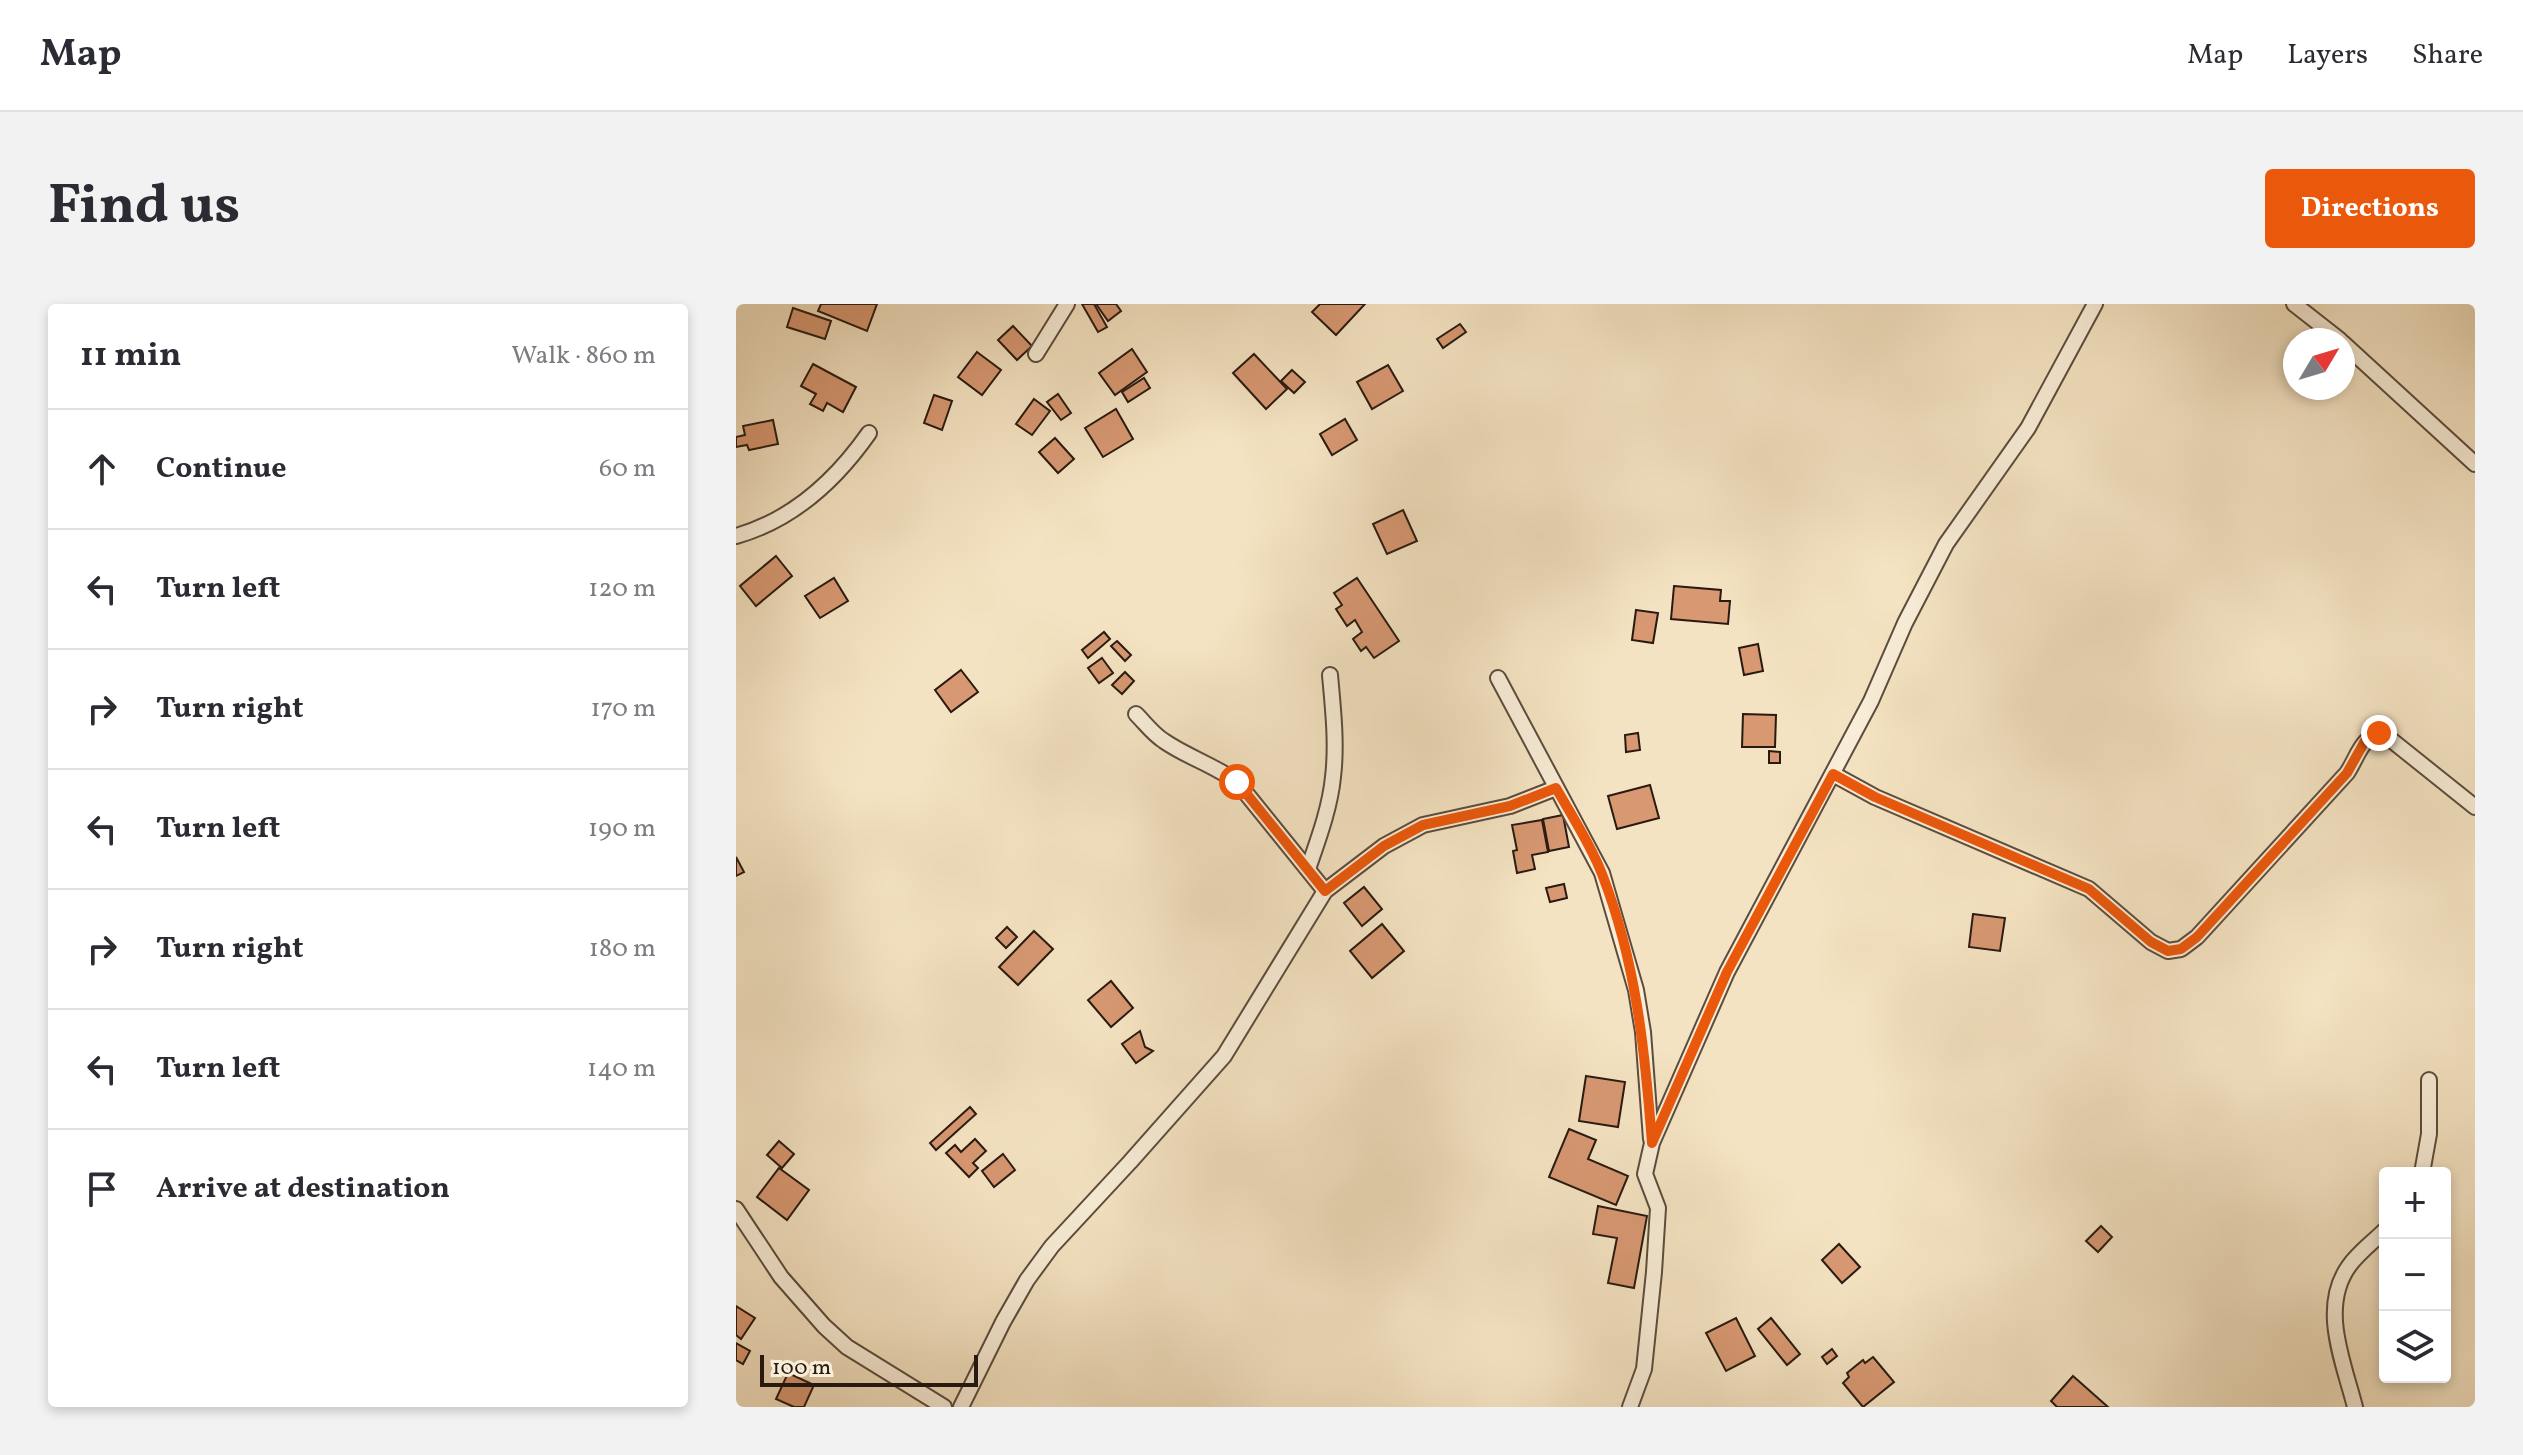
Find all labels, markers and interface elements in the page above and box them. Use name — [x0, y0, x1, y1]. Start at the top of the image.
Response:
text: Map — [40, 29, 121, 82]
text: Map — [2187, 36, 2243, 75]
text: Layers — [2287, 36, 2368, 75]
text: Share — [2412, 36, 2483, 75]
text: Find us — [48, 169, 240, 247]
button: Directions — [2265, 169, 2475, 248]
north arrow — [2283, 328, 2355, 400]
text: 11 min — [80, 333, 181, 380]
text: Walk · 860 m — [511, 338, 656, 374]
icon: ahead — [80, 447, 124, 491]
text: Continue — [156, 448, 287, 490]
text: 60 m — [599, 451, 656, 487]
icon: left — [80, 567, 124, 611]
text: Turn left — [156, 568, 280, 610]
text: 120 m — [588, 571, 656, 607]
icon: right — [80, 687, 124, 731]
text: Turn right — [156, 688, 304, 730]
text: 170 m — [591, 691, 656, 727]
route end — [2361, 715, 2397, 751]
route start — [1219, 764, 1255, 800]
icon: left — [80, 807, 124, 851]
text: Turn left — [156, 808, 280, 850]
text: 190 m — [588, 811, 656, 847]
icon: right — [80, 927, 124, 971]
text: Turn right — [156, 928, 304, 970]
text: 180 m — [589, 931, 656, 967]
icon: left — [80, 1047, 124, 1091]
text: Turn left — [156, 1048, 280, 1090]
text: 140 m — [587, 1051, 656, 1087]
icon: arrive — [80, 1167, 124, 1211]
map controls — [2379, 1167, 2451, 1383]
button: + — [2379, 1167, 2451, 1239]
text: Arrive at destination — [156, 1168, 450, 1210]
button: − — [2379, 1239, 2451, 1311]
button: layers — [2379, 1311, 2451, 1383]
scale bar — [760, 1351, 978, 1387]
text: 100 m — [772, 1353, 831, 1384]

